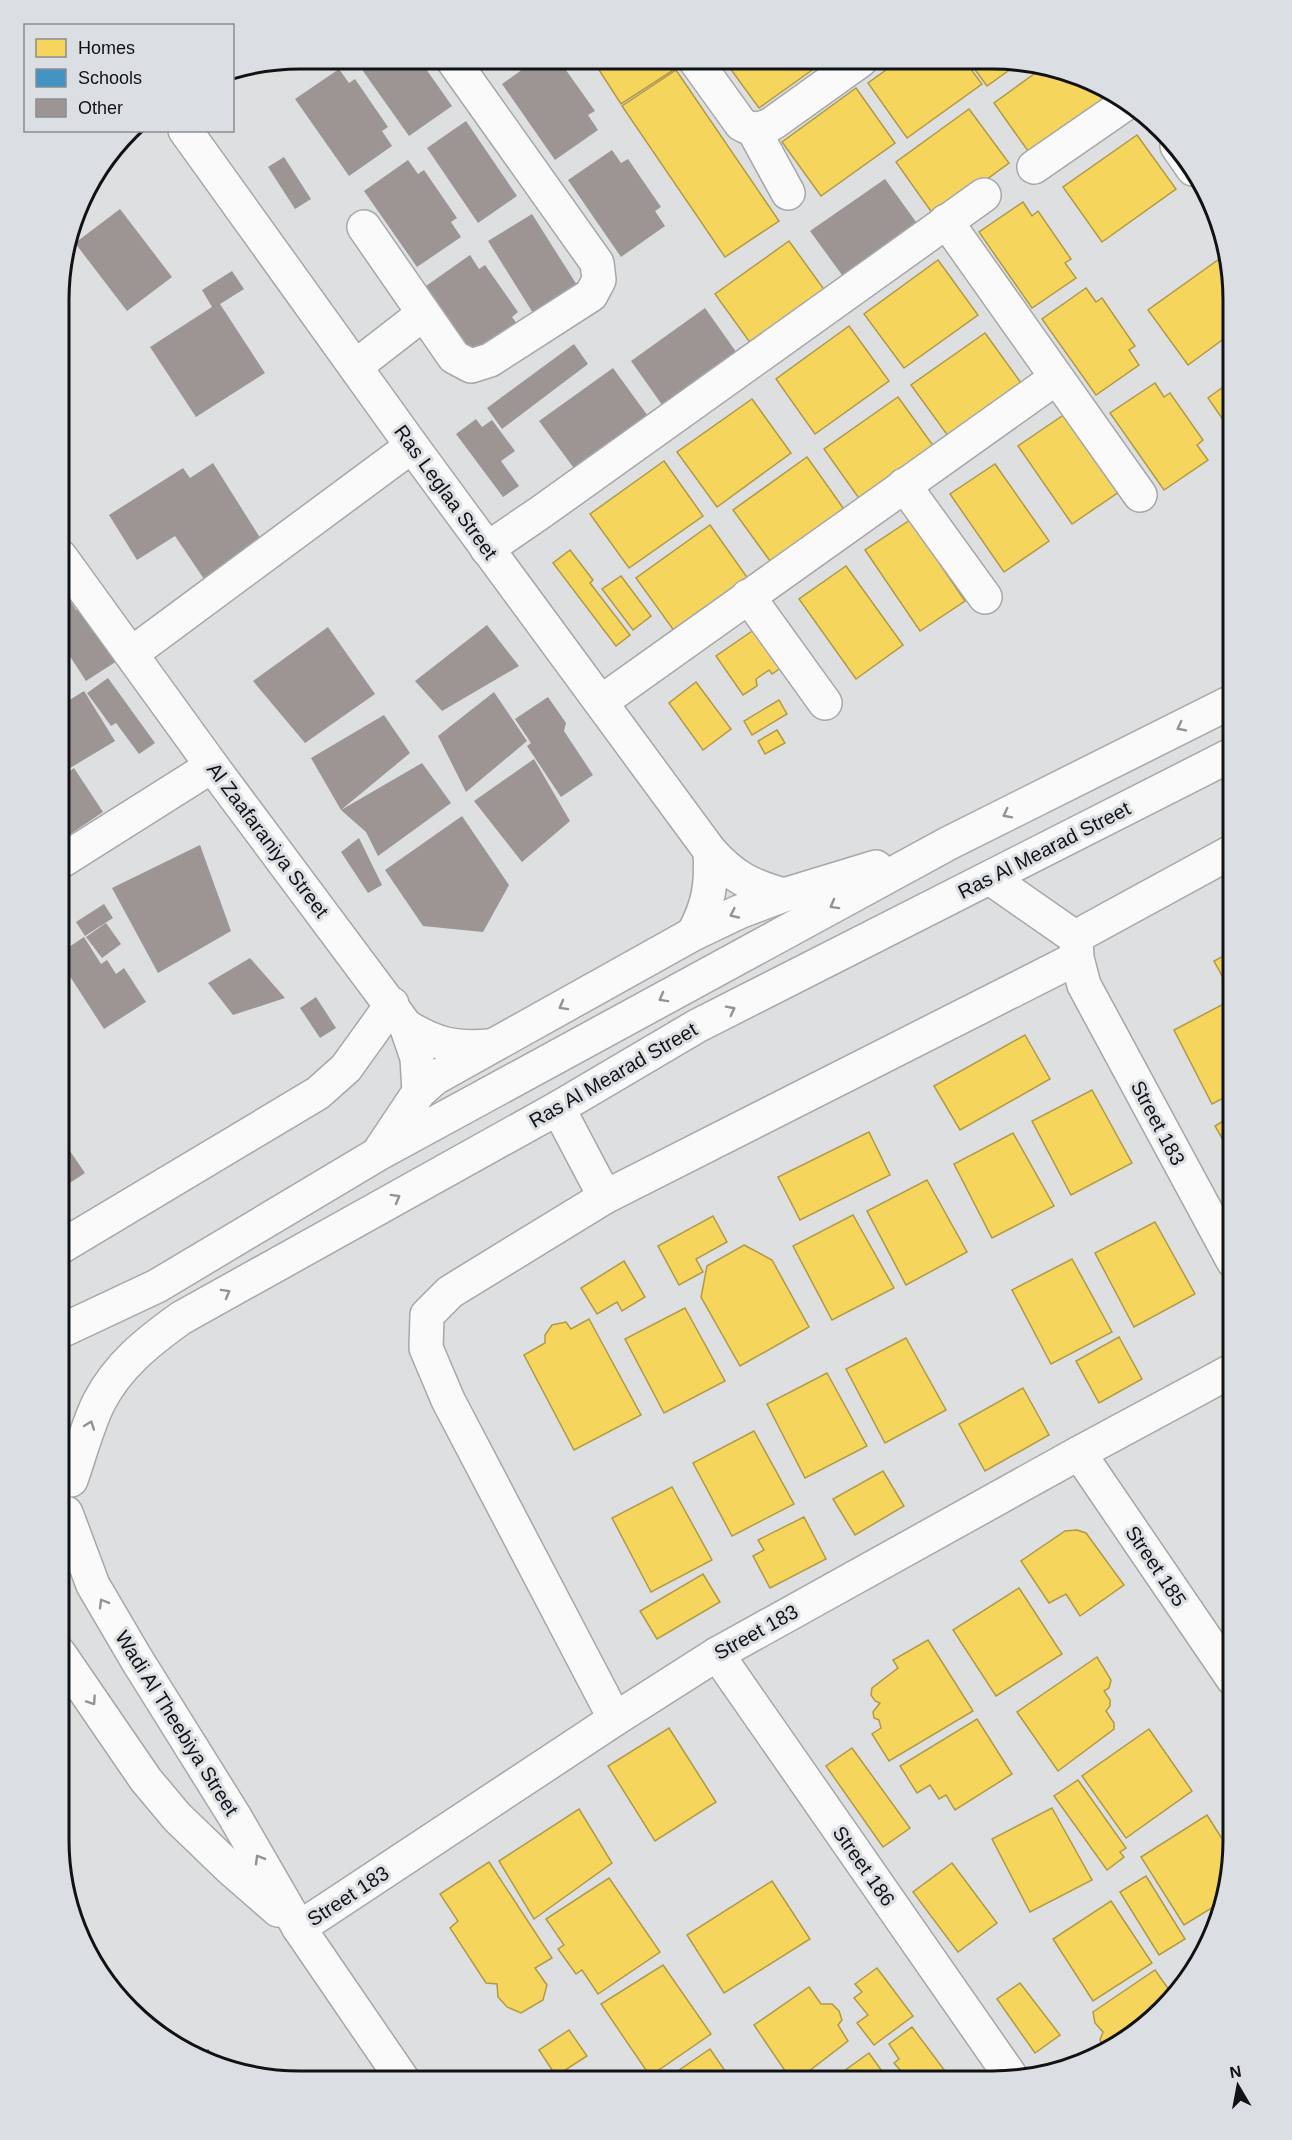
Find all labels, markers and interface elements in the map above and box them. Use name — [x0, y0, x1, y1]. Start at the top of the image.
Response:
legend — [24, 24, 234, 132]
text: Homes — [78, 38, 135, 58]
text: Schools — [78, 68, 142, 88]
text: Other — [78, 98, 123, 118]
street label: Ras Leglaa Street — [390, 421, 502, 564]
one-way arrow — [1176, 719, 1187, 731]
street label: Al Zaafaraniya Street — [203, 758, 334, 922]
street label: Ras Al Mearad Street — [954, 797, 1134, 903]
one-way arrow — [1002, 807, 1013, 818]
one-way arrow — [830, 898, 841, 909]
one-way arrow — [730, 907, 741, 919]
one-way arrow — [659, 991, 669, 1002]
one-way arrow — [558, 999, 569, 1011]
one-way arrow — [724, 1005, 735, 1017]
street label: Ras Al Mearad Street — [525, 1018, 701, 1132]
street label: Street 183 — [1127, 1077, 1189, 1169]
one-way arrow — [390, 1194, 400, 1205]
one-way arrow — [220, 1289, 230, 1300]
one-way arrow — [83, 1420, 96, 1431]
street label: Street 185 — [1121, 1522, 1191, 1610]
one-way arrow — [99, 1599, 110, 1609]
street label: Street 183 — [710, 1600, 802, 1664]
street label: Wadi Al Theebiya Street — [111, 1627, 243, 1820]
one-way arrow — [85, 1694, 96, 1705]
street label: Street 186 — [829, 1822, 899, 1910]
one-way arrow — [255, 1855, 266, 1865]
street label: Street 183 — [303, 1862, 393, 1930]
north arrow — [1208, 2056, 1268, 2116]
text: N — [1228, 2062, 1243, 2081]

